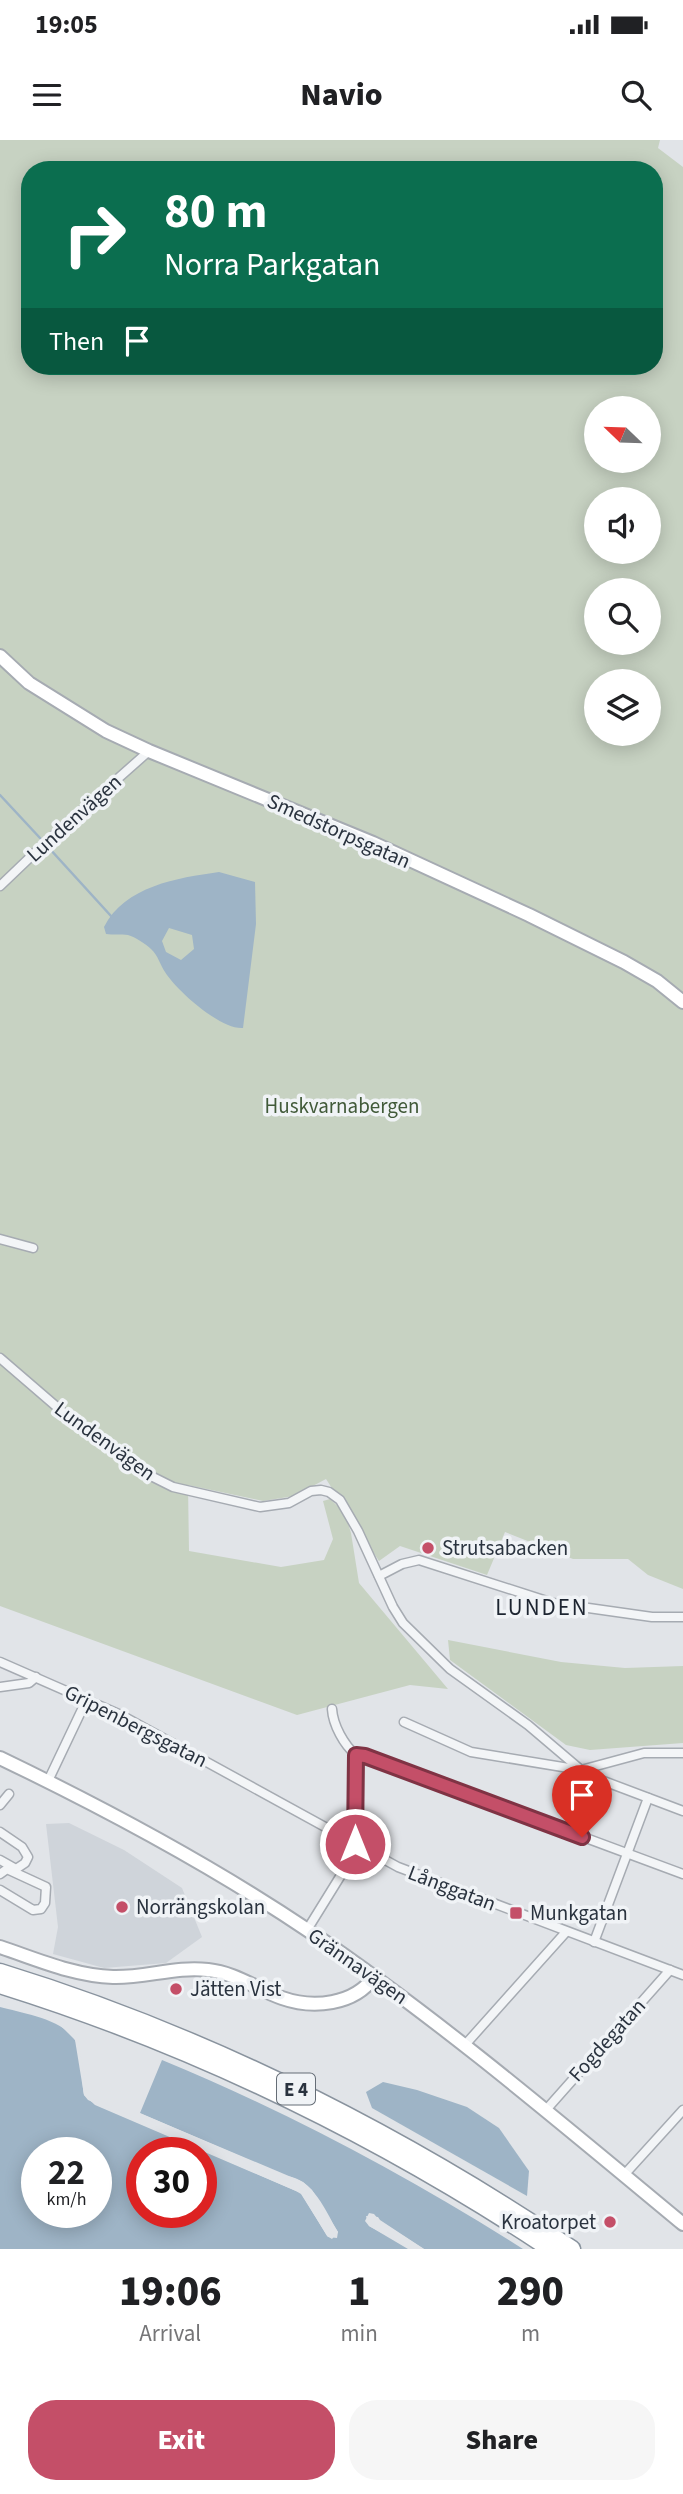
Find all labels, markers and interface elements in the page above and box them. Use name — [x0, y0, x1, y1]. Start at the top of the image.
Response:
text: 19:05 — [35, 6, 98, 43]
text: Navio — [300, 72, 383, 118]
icon: menu — [28, 76, 66, 114]
icon: search — [617, 76, 655, 114]
text: 80 m — [164, 177, 268, 247]
icon: right — [49, 189, 140, 280]
text: Norra Parkgatan — [164, 242, 381, 288]
icon: arrive — [118, 322, 156, 360]
text: Then — [49, 323, 104, 360]
north arrow — [584, 396, 662, 472]
map controls — [584, 396, 661, 746]
button: sound — [584, 487, 661, 564]
button: search — [584, 578, 661, 655]
button: layers — [584, 669, 661, 746]
street label: Lundenvägen — [20, 767, 128, 869]
street label: Smedstorpsgatan — [262, 786, 416, 876]
park label: Huskvarnabergen — [265, 1091, 419, 1121]
street label: Lundenvägen — [48, 1394, 162, 1488]
place label: Strutsabacken — [442, 1533, 568, 1563]
marker: Strutsabacken — [420, 1540, 436, 1556]
district label: LUNDEN — [495, 1591, 589, 1624]
street label: Gripenbergsgatan — [59, 1677, 213, 1775]
pin — [552, 1765, 612, 1837]
icon: arrive — [563, 1776, 601, 1814]
position arrow — [318, 1807, 392, 1881]
street label: Långgatan — [404, 1857, 500, 1919]
place label: Norrängskolan — [136, 1892, 265, 1922]
place label: Munkgatan — [530, 1898, 628, 1928]
marker: Norrängskolan — [114, 1899, 130, 1915]
marker: Munkgatan — [508, 1905, 524, 1921]
street label: Grännavägen — [302, 1920, 414, 2012]
place label: Jätten Vist — [190, 1974, 281, 2004]
marker: Jätten Vist — [168, 1981, 184, 1997]
street label: Fogdegatan — [561, 1992, 653, 2088]
road number: E 4 — [277, 2074, 315, 2105]
speed limit sign: 30 — [126, 2137, 217, 2228]
text: 22 — [48, 2148, 85, 2198]
text: km/h — [47, 2187, 86, 2212]
place label: Kroatorpet — [501, 2207, 596, 2237]
marker: Kroatorpet — [602, 2214, 618, 2230]
text: 19:06 — [119, 2262, 222, 2322]
text: 1 — [348, 2262, 370, 2322]
text: 290 — [497, 2262, 564, 2322]
text: Arrival — [139, 2317, 201, 2350]
text: min — [341, 2317, 378, 2350]
text: m — [521, 2317, 540, 2350]
button: Exit — [28, 2400, 335, 2480]
button: Share — [349, 2400, 655, 2480]

